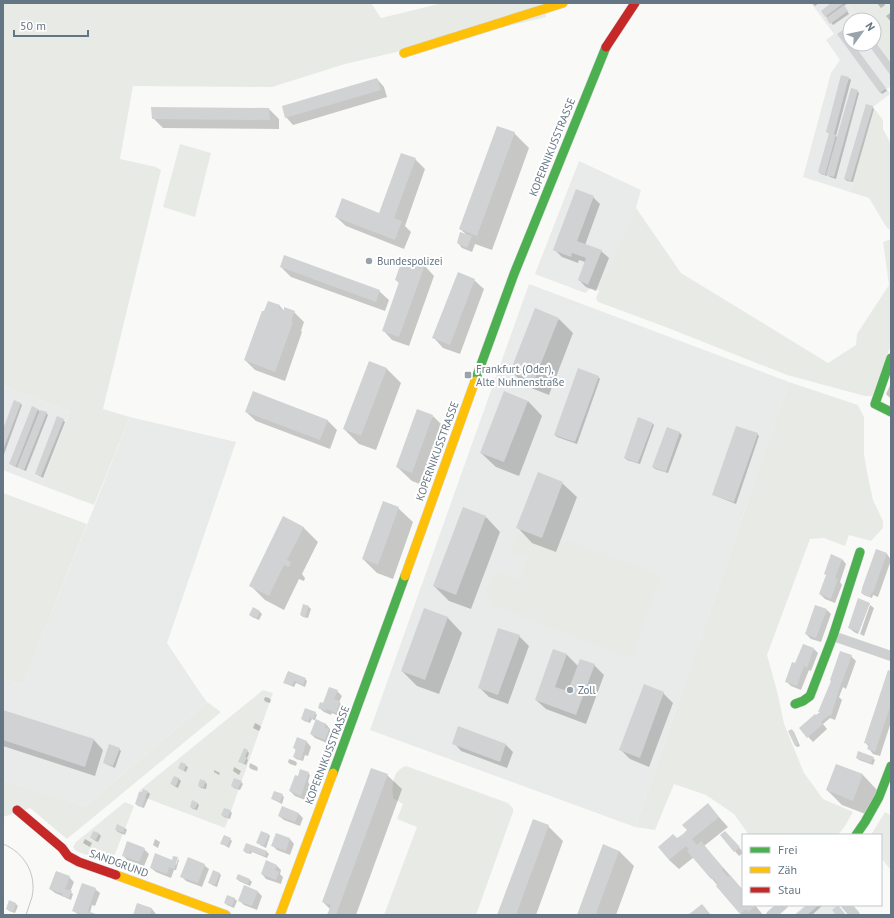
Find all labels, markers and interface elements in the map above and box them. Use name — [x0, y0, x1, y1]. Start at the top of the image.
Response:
scale bar — [14, 12, 88, 38]
north arrow — [842, 12, 882, 52]
text: 50 m — [20, 18, 46, 33]
text: N — [863, 20, 878, 33]
street label: KOPERNIKUSSTRASSE — [526, 96, 578, 198]
place label: Bundespolizei — [377, 254, 443, 268]
marker: Bundespolizei — [364, 256, 374, 266]
place label: Frankfurt (Oder), Alte Nuhnenstraße — [476, 362, 565, 389]
marker: Frankfurt (Oder), Alte Nuhnenstraße — [463, 370, 473, 380]
street label: KOPERNIKUSSTRASSE — [412, 399, 462, 503]
place label: Zoll — [578, 683, 597, 697]
marker: Zoll — [565, 685, 575, 695]
street label: KOPERNIKUSSTRASSE — [302, 703, 352, 806]
legend — [742, 834, 882, 906]
text: Frei — [778, 842, 798, 857]
street label: SANDGRUND — [88, 846, 150, 880]
text: Zäh — [778, 862, 797, 877]
text: Stau — [778, 882, 801, 897]

